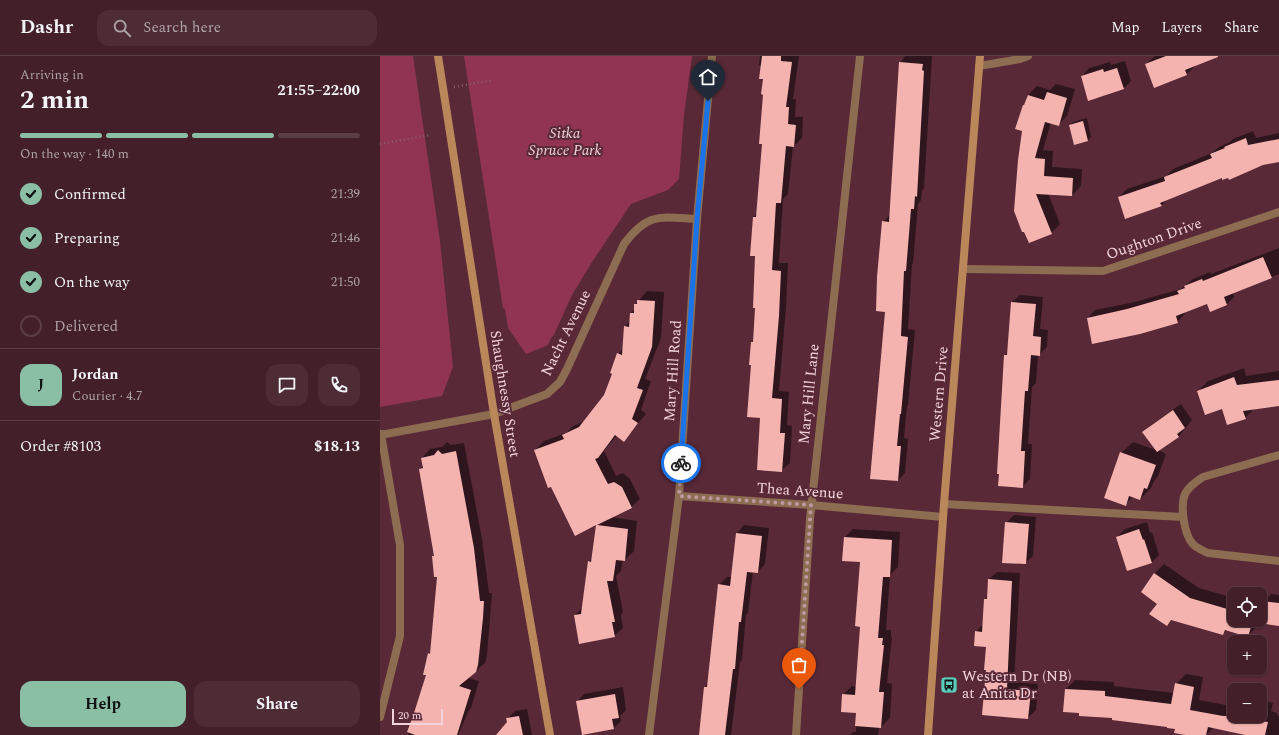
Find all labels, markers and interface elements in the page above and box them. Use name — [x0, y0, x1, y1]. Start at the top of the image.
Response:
search box — [97, 10, 377, 46]
text: Dashr — [20, 13, 73, 42]
text: Search here — [143, 16, 221, 39]
icon: search — [111, 17, 133, 39]
text: Map — [1111, 17, 1140, 38]
text: Layers — [1162, 17, 1202, 38]
text: Share — [1224, 17, 1259, 38]
pin — [691, 60, 725, 101]
text: Arriving in — [20, 65, 84, 85]
icon: home — [697, 66, 719, 88]
text: 21:55–22:00 — [277, 79, 360, 102]
text: 2 min — [20, 80, 89, 120]
park label: Sitka Spruce Park — [528, 122, 602, 162]
text: On the way · 140 m — [20, 144, 129, 164]
icon: check — [20, 183, 42, 205]
text: Confirmed — [54, 183, 126, 206]
text: 21:39 — [331, 184, 360, 204]
street label: Oughton Drive — [1103, 212, 1205, 266]
icon: check — [20, 227, 42, 249]
text: Preparing — [54, 227, 120, 250]
text: 21:46 — [331, 228, 360, 248]
icon: check — [20, 271, 42, 293]
text: On the way — [54, 271, 129, 294]
text: 21:50 — [331, 272, 360, 292]
street label: Nacht Avenue — [535, 286, 597, 380]
text: Delivered — [54, 315, 118, 338]
street label: Mary Hill Road — [658, 319, 688, 423]
street label: Shaughnessy Street — [484, 329, 526, 459]
street label: Mary Hill Lane — [792, 343, 826, 445]
street label: Western Drive — [923, 345, 955, 443]
text: Jordan — [72, 363, 119, 386]
button: chat — [266, 364, 308, 406]
button: phone — [318, 364, 360, 406]
text: J — [38, 373, 44, 396]
text: Courier · 4.7 — [72, 386, 142, 406]
text: Order #8103 — [20, 435, 101, 458]
text: $18.13 — [314, 435, 360, 458]
courier — [661, 443, 701, 483]
icon: bike — [670, 452, 692, 474]
street label: Thea Avenue — [756, 477, 844, 505]
map controls — [1227, 587, 1267, 723]
button: locate — [1227, 587, 1267, 627]
button: + — [1227, 635, 1267, 675]
pin — [782, 648, 816, 689]
icon: bag — [788, 654, 810, 676]
place label: Western Dr (NB) at Anita Dr — [962, 665, 1072, 705]
bus stop icon: Western Dr (NB) at Anita Dr — [939, 675, 959, 695]
button: Help — [20, 681, 186, 727]
button: Share — [194, 681, 360, 727]
button: − — [1227, 683, 1267, 723]
scale bar — [392, 707, 443, 726]
text: 20 m — [398, 707, 421, 724]

